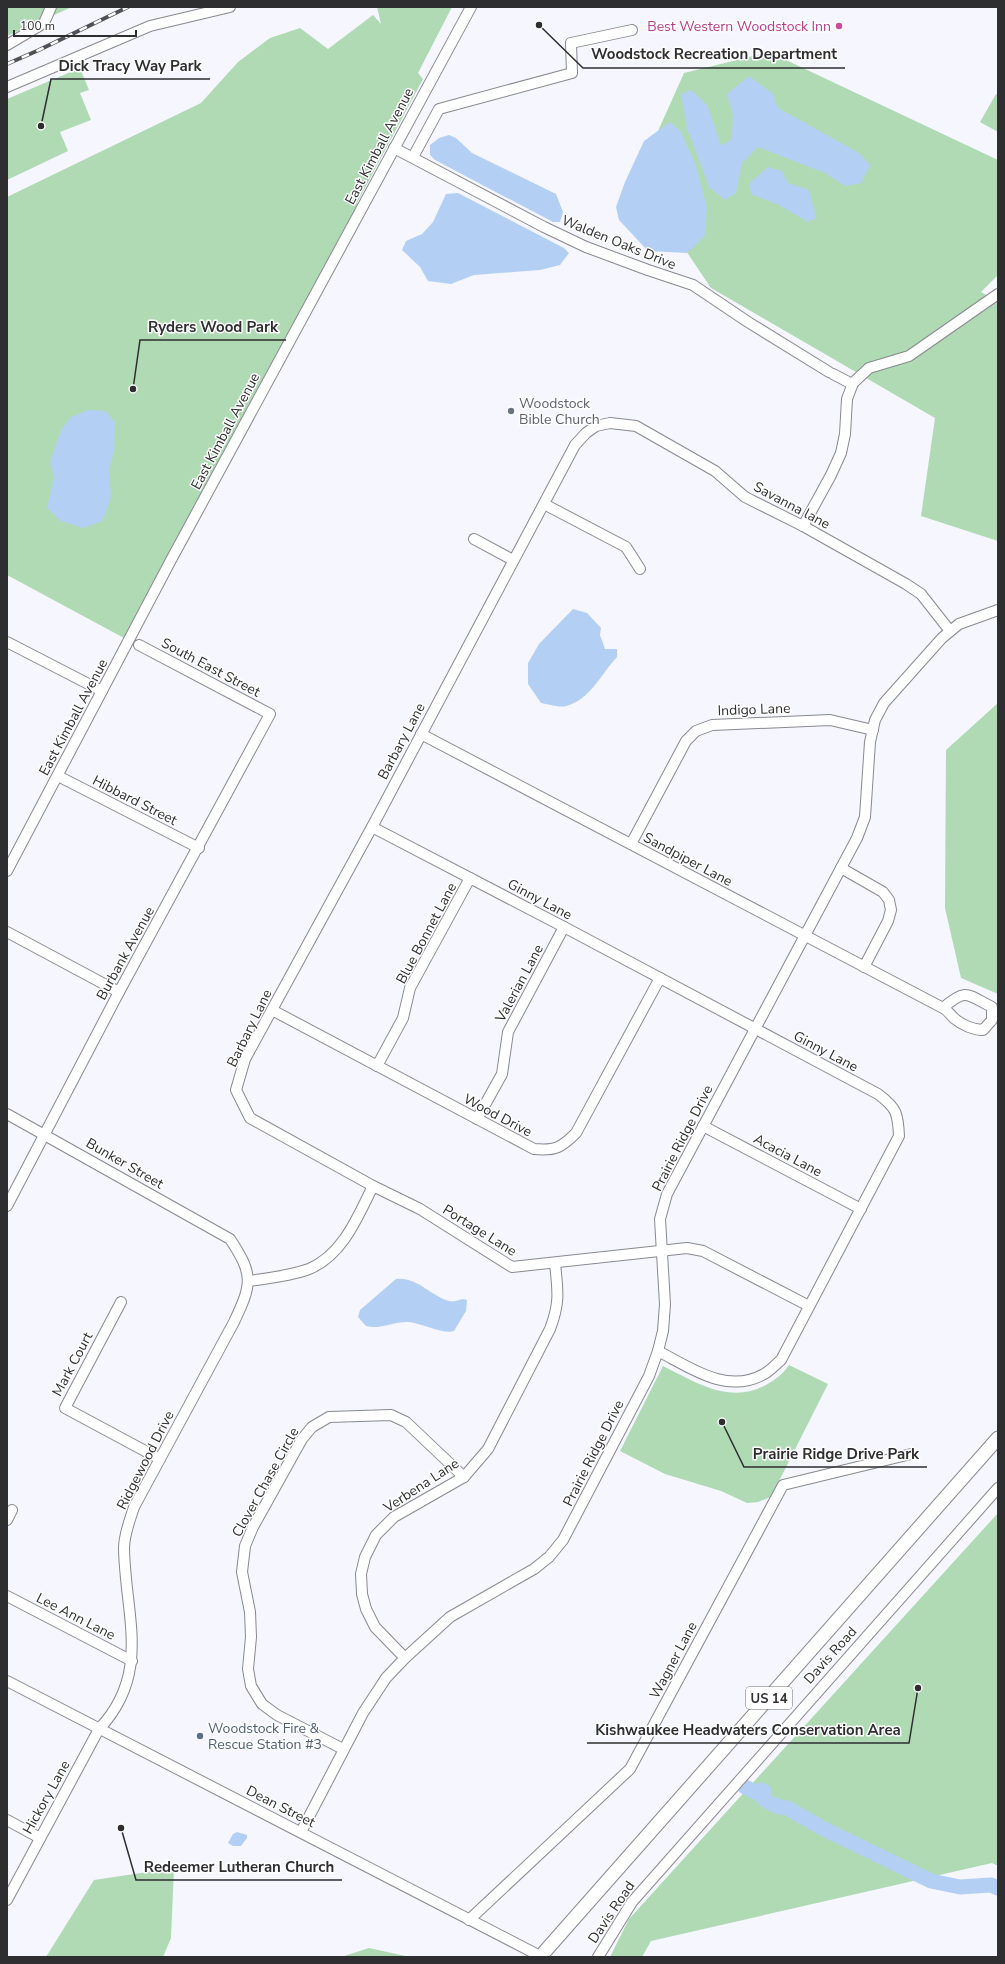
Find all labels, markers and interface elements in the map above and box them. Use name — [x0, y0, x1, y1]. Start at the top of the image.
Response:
scale bar — [14, 12, 136, 38]
place label: Best Western Woodstock Inn — [647, 17, 831, 36]
text: 100 m — [20, 18, 55, 34]
marker: Best Western Woodstock Inn — [834, 21, 844, 31]
callout: Woodstock Recreation Department — [583, 41, 845, 68]
text: Woodstock Recreation Department — [591, 44, 837, 64]
callout: Dick Tracy Way Park — [51, 52, 210, 79]
text: Dick Tracy Way Park — [58, 56, 203, 76]
street label: East Kimball Avenue — [341, 85, 418, 208]
street label: Walden Oaks Drive — [559, 211, 679, 274]
callout: Ryders Wood Park — [140, 313, 286, 340]
text: Ryders Wood Park — [148, 317, 279, 337]
street label: East Kimball Avenue — [187, 370, 264, 493]
place label: Woodstock Bible Church — [519, 394, 600, 429]
marker: Woodstock Bible Church — [506, 406, 516, 416]
street label: Savanna lane — [750, 477, 833, 534]
street label: South East Street — [158, 633, 264, 702]
street label: East Kimball Avenue — [35, 656, 112, 779]
street label: Indigo Lane — [717, 699, 791, 720]
street label: Barbary Lane — [373, 700, 430, 783]
street label: Hibbard Street — [89, 771, 180, 830]
street label: Sandpiper Lane — [640, 828, 736, 891]
street label: Ginny Lane — [504, 875, 575, 924]
street label: Blue Bonnet Lane — [392, 879, 461, 987]
street label: Burbank Avenue — [92, 903, 159, 1003]
street label: Valerian Lane — [491, 941, 548, 1026]
street label: Barbary Lane — [222, 986, 276, 1070]
street label: Ginny Lane — [790, 1027, 861, 1076]
street label: Prairie Ridge Drive — [647, 1082, 717, 1195]
street label: Wood Drive — [460, 1089, 535, 1141]
street label: Acacia Lane — [750, 1129, 825, 1181]
street label: Bunker Street — [83, 1134, 167, 1193]
street label: Portage Lane — [439, 1200, 520, 1261]
street label: Mark Court — [48, 1329, 97, 1400]
street label: Prairie Ridge Drive — [558, 1397, 628, 1510]
street label: Ridgewood Drive — [112, 1408, 179, 1513]
street label: Clover Chase Circle — [227, 1424, 303, 1540]
callout: Prairie Ridge Drive Park — [744, 1440, 927, 1467]
text: Prairie Ridge Drive Park — [753, 1444, 920, 1464]
street label: Verbena Lane — [379, 1454, 463, 1517]
street label: Lee Ann Lane — [33, 1588, 118, 1644]
street label: Wagner Lane — [645, 1618, 702, 1702]
street label: Davis Road — [800, 1623, 861, 1688]
road number: US 14 — [746, 1687, 792, 1709]
callout: Kishwaukee Headwaters Conservation Area — [587, 1716, 909, 1743]
place label: Woodstock Fire & Rescue Station #3 — [208, 1719, 322, 1754]
text: Kishwaukee Headwaters Conservation Area — [595, 1720, 901, 1740]
marker: Woodstock Fire & Rescue Station #3 — [195, 1731, 205, 1741]
street label: Hickory Lane — [18, 1757, 75, 1838]
street label: Dean Street — [243, 1781, 319, 1832]
callout: Redeemer Lutheran Church — [136, 1853, 342, 1880]
text: Redeemer Lutheran Church — [144, 1857, 334, 1877]
street label: Davis Road — [584, 1877, 639, 1947]

